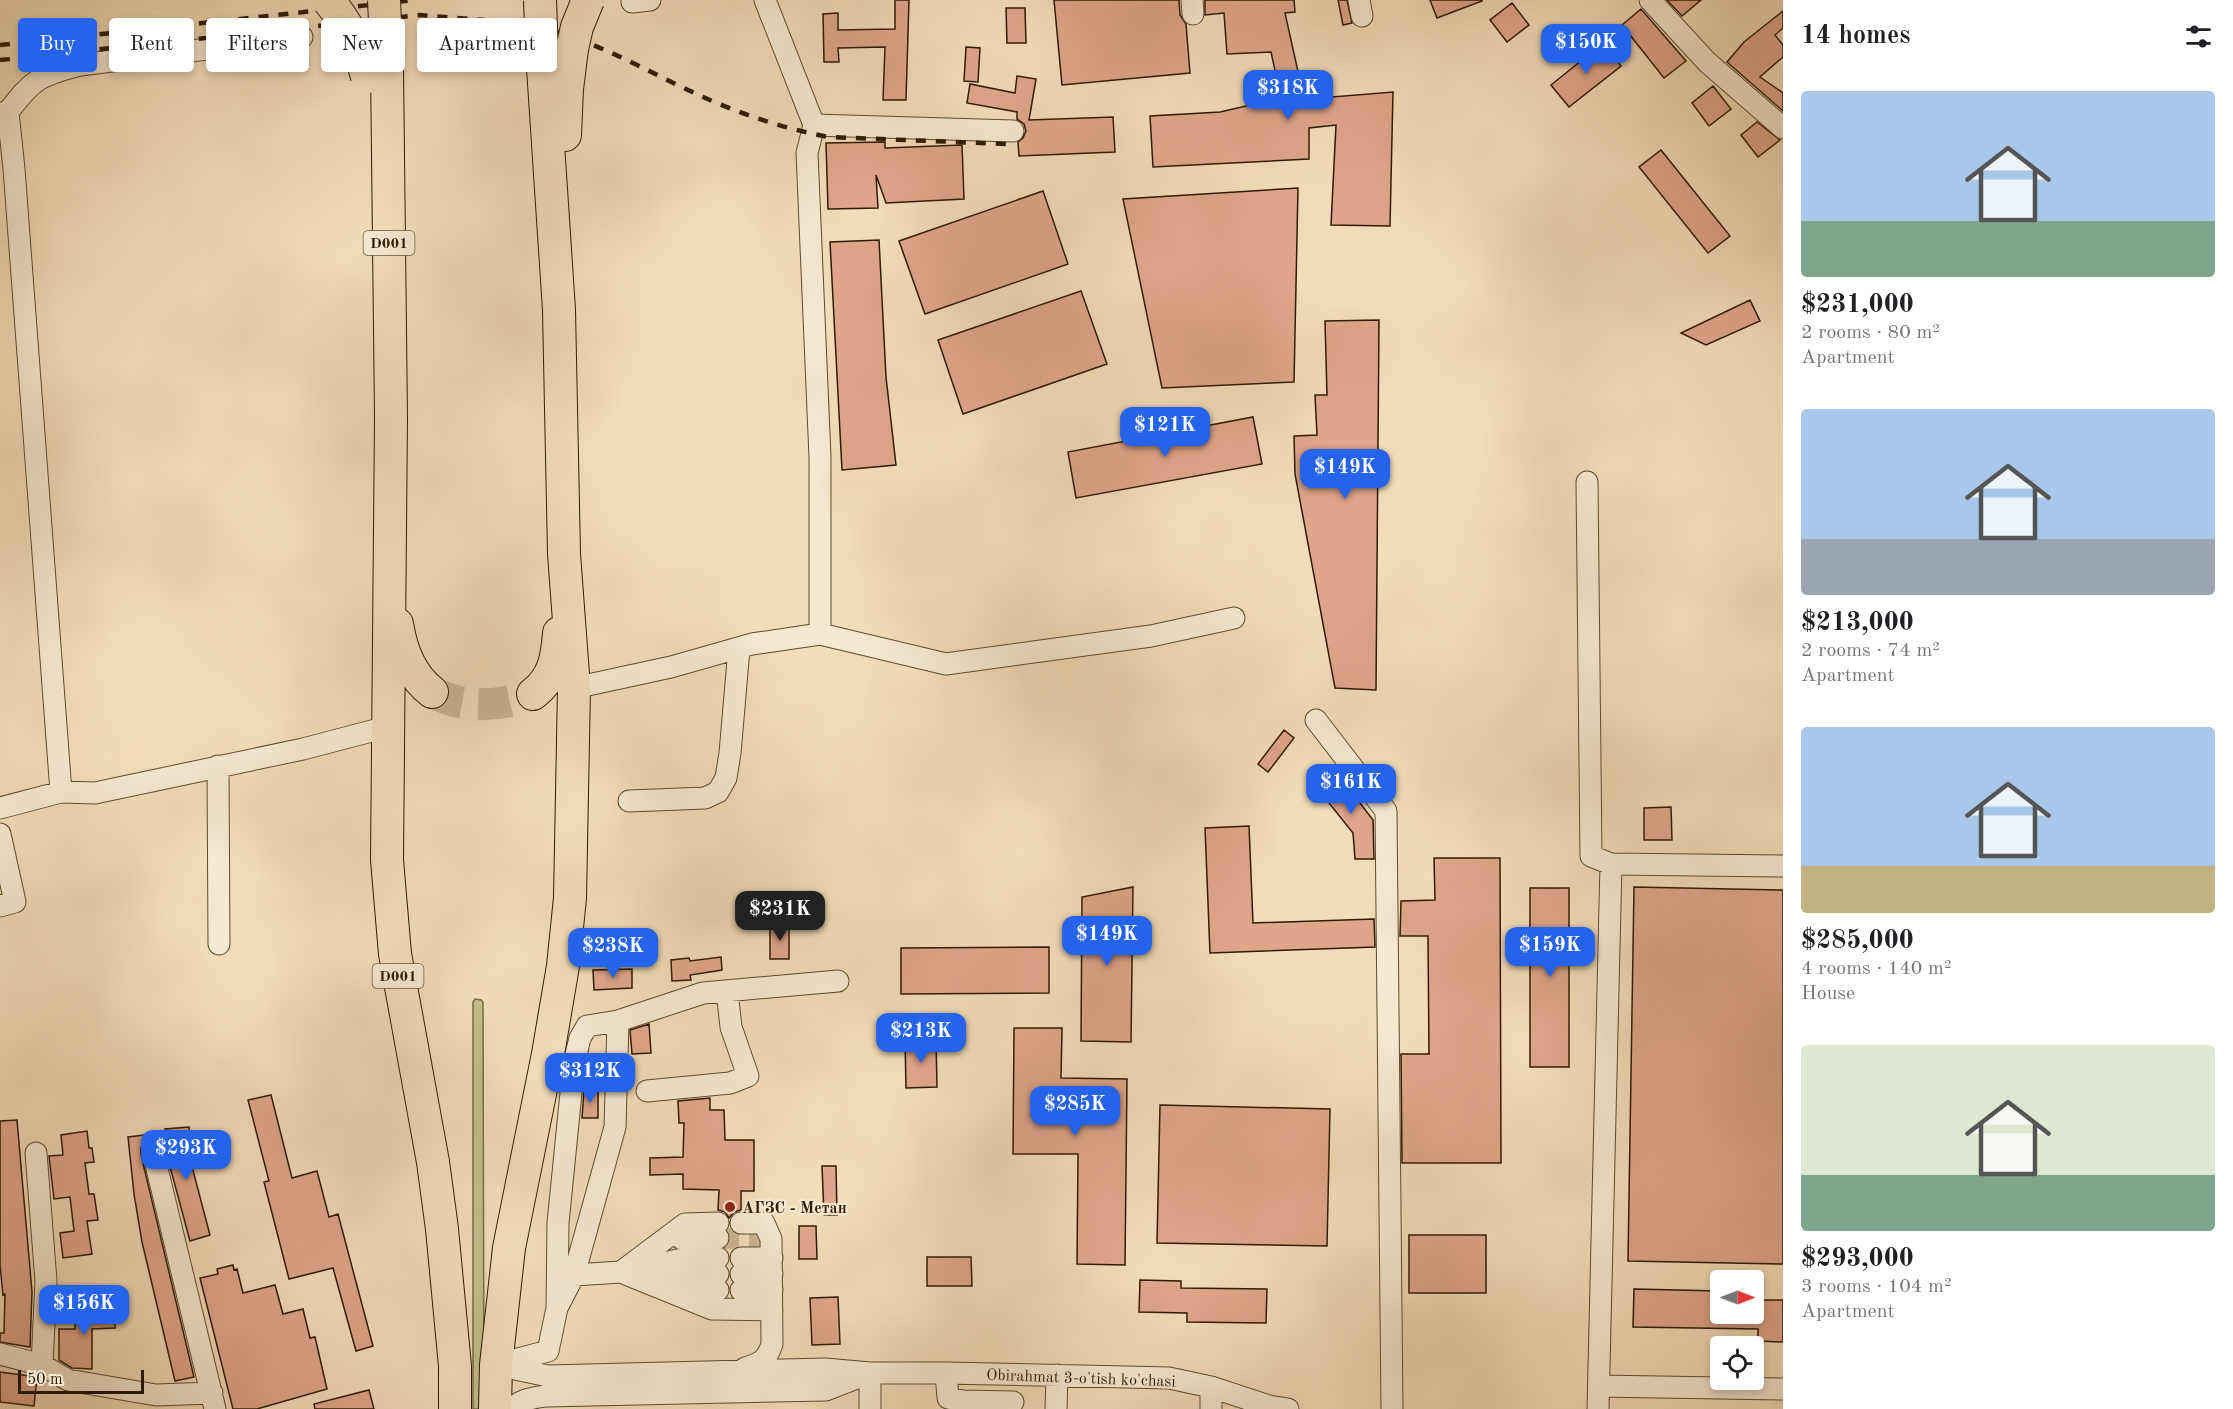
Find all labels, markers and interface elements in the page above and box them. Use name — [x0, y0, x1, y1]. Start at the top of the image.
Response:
chip: Buy — [18, 18, 97, 72]
chip: Rent — [109, 18, 194, 72]
chip: Filters — [206, 18, 309, 72]
chip: New — [321, 18, 405, 72]
chip: Apartment — [417, 18, 557, 72]
icon: filters — [2182, 20, 2215, 53]
text: 14 homes — [1801, 23, 1910, 49]
pin: $150K — [1544, 24, 1628, 75]
text: $150K — [1555, 33, 1617, 53]
pin: $318K — [1246, 70, 1330, 121]
text: $318K — [1257, 79, 1319, 99]
icon: home — [1954, 130, 2062, 238]
road number: D001 — [364, 231, 414, 255]
text: $231,000 — [1801, 292, 1914, 318]
text: 2 rooms · 80 m² — [1801, 323, 1940, 343]
text: Apartment — [1801, 348, 1895, 368]
pin: $121K — [1123, 407, 1207, 458]
text: $121K — [1134, 416, 1196, 436]
icon: home — [1954, 448, 2062, 556]
pin: $149K — [1303, 449, 1387, 500]
text: $149K — [1314, 458, 1376, 478]
text: $213,000 — [1801, 610, 1914, 636]
text: 2 rooms · 74 m² — [1801, 641, 1940, 661]
text: Apartment — [1801, 666, 1895, 686]
pin: $161K — [1309, 764, 1393, 815]
icon: home — [1954, 766, 2062, 874]
text: $161K — [1320, 773, 1382, 793]
pin: $231K — [738, 891, 822, 942]
text: $231K — [749, 900, 811, 920]
pin: $149K — [1065, 916, 1149, 967]
text: $149K — [1076, 925, 1138, 945]
pin: $159K — [1508, 927, 1592, 978]
pin: $238K — [571, 928, 655, 979]
text: $285,000 — [1801, 928, 1914, 954]
text: $159K — [1519, 936, 1581, 956]
text: $238K — [582, 937, 644, 957]
text: 4 rooms · 140 m² — [1801, 959, 1951, 979]
road number: D001 — [372, 964, 424, 988]
text: House — [1801, 984, 1855, 1004]
pin: $213K — [879, 1013, 963, 1064]
text: $213K — [890, 1022, 952, 1042]
pin: $312K — [548, 1053, 632, 1104]
text: $312K — [559, 1062, 621, 1082]
icon: home — [1954, 1084, 2062, 1192]
pin: $285K — [1033, 1086, 1117, 1137]
text: $285K — [1044, 1095, 1106, 1115]
pin: $293K — [144, 1130, 228, 1181]
text: $293K — [155, 1139, 217, 1159]
marker: АГЗС - Метан — [723, 1200, 737, 1214]
place label: АГЗС - Метан — [742, 1201, 847, 1217]
text: $293,000 — [1801, 1246, 1914, 1272]
north arrow — [1710, 1270, 1764, 1324]
map controls — [1710, 1270, 1764, 1390]
text: 3 rooms · 104 m² — [1801, 1277, 1951, 1297]
pin: $156K — [42, 1285, 126, 1336]
text: $156K — [53, 1294, 115, 1314]
text: Apartment — [1801, 1302, 1895, 1322]
button: locate — [1710, 1336, 1764, 1390]
scale bar — [18, 1367, 144, 1394]
street label: Obirahmat 3-o'tish ko'chasi — [986, 1368, 1176, 1390]
text: 50 m — [27, 1372, 63, 1388]

